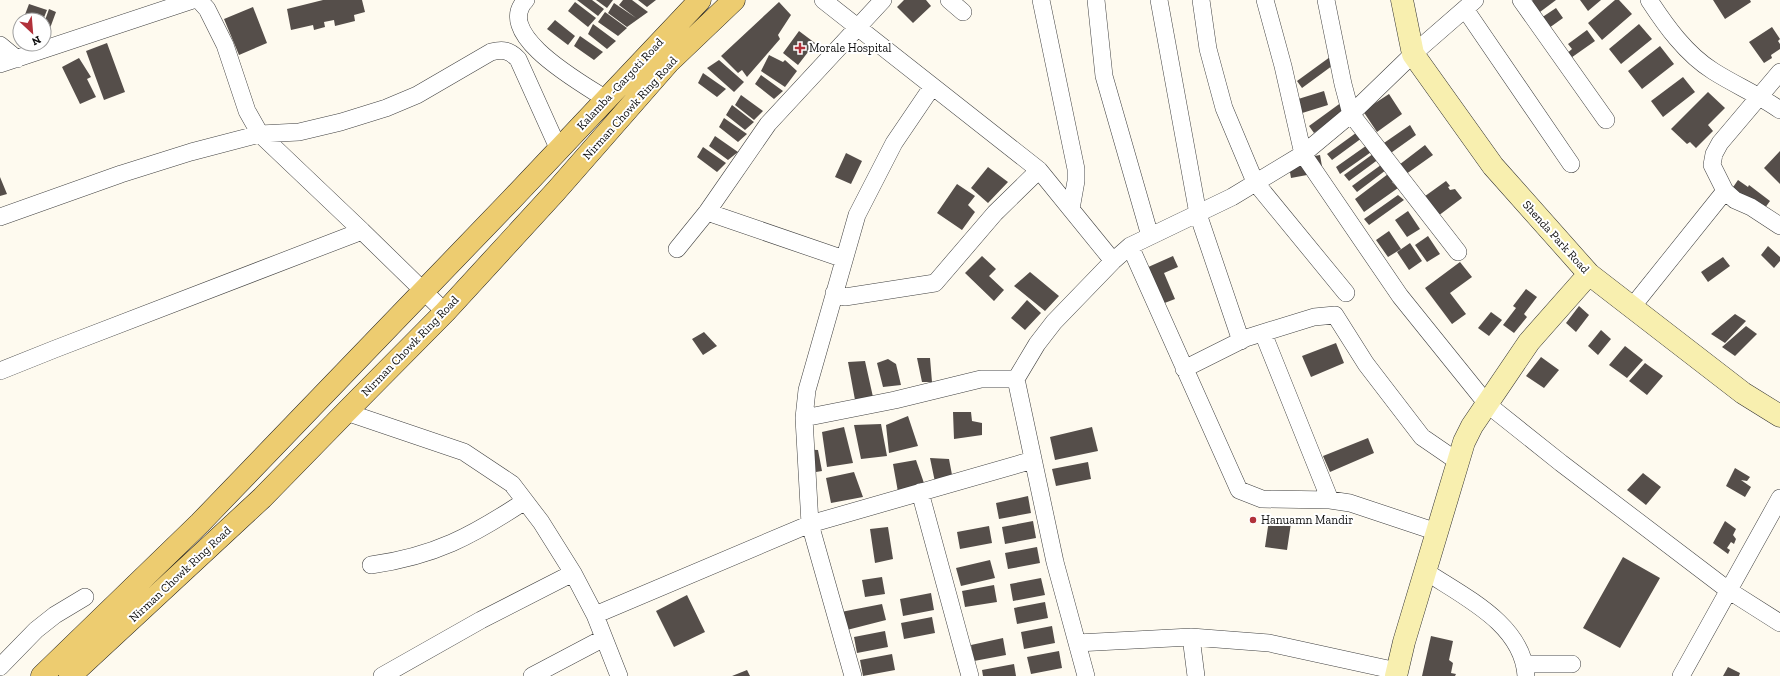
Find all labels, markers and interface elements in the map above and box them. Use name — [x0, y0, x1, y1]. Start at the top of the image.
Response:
north arrow — [12, 12, 52, 52]
text: N — [29, 33, 43, 48]
street label: Kalamba -Gargoti Road — [574, 35, 666, 133]
place label: Morale Hospital — [809, 41, 891, 55]
marker: Morale Hospital — [794, 42, 806, 54]
street label: Nirman Chowk Ring Road — [580, 53, 680, 163]
street label: Shenda Park Road — [1520, 198, 1593, 277]
street label: Nirman Chowk Ring Road — [358, 293, 462, 399]
place label: Hanuamn Mandir — [1261, 513, 1353, 527]
marker: Hanuamn Mandir — [1248, 515, 1258, 525]
street label: Nirman Chowk Ring Road — [126, 523, 234, 625]

